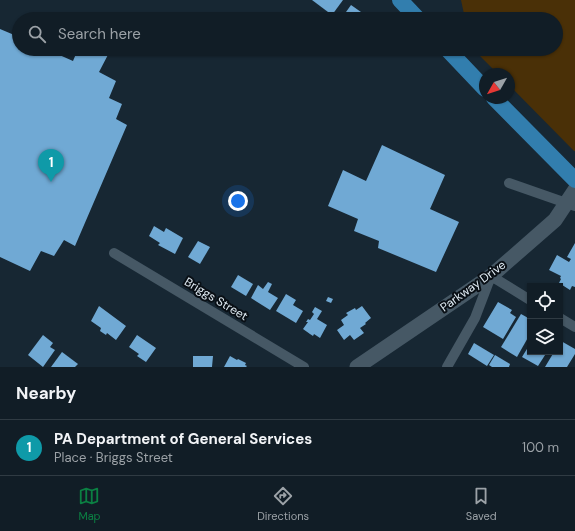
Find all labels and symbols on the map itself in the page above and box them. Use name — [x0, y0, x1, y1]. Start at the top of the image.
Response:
north arrow — [479, 68, 515, 104]
pin: 1 — [38, 149, 64, 182]
your location — [228, 191, 248, 211]
street label: Parkway Drive — [437, 257, 509, 315]
street label: Briggs Street — [181, 274, 251, 324]

